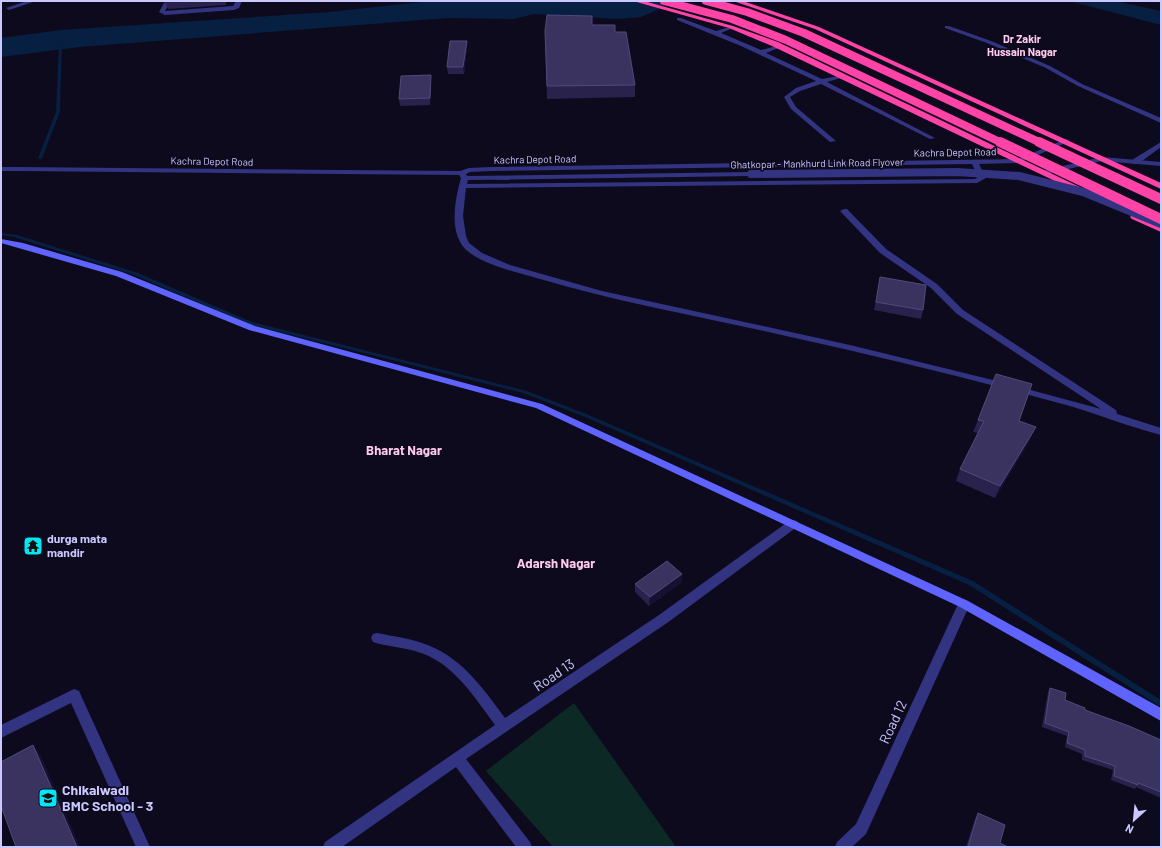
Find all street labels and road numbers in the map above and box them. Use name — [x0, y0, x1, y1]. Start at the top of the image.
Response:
street label: Kachra Depot Road — [914, 145, 996, 159]
street label: Kachra Depot Road — [494, 152, 576, 166]
street label: Kachra Depot Road — [171, 154, 253, 168]
street label: Ghatkopar - Mankhurd Link Road Flyover — [730, 155, 904, 171]
street label: Road 13 — [530, 655, 577, 694]
street label: Road 12 — [875, 697, 910, 746]

